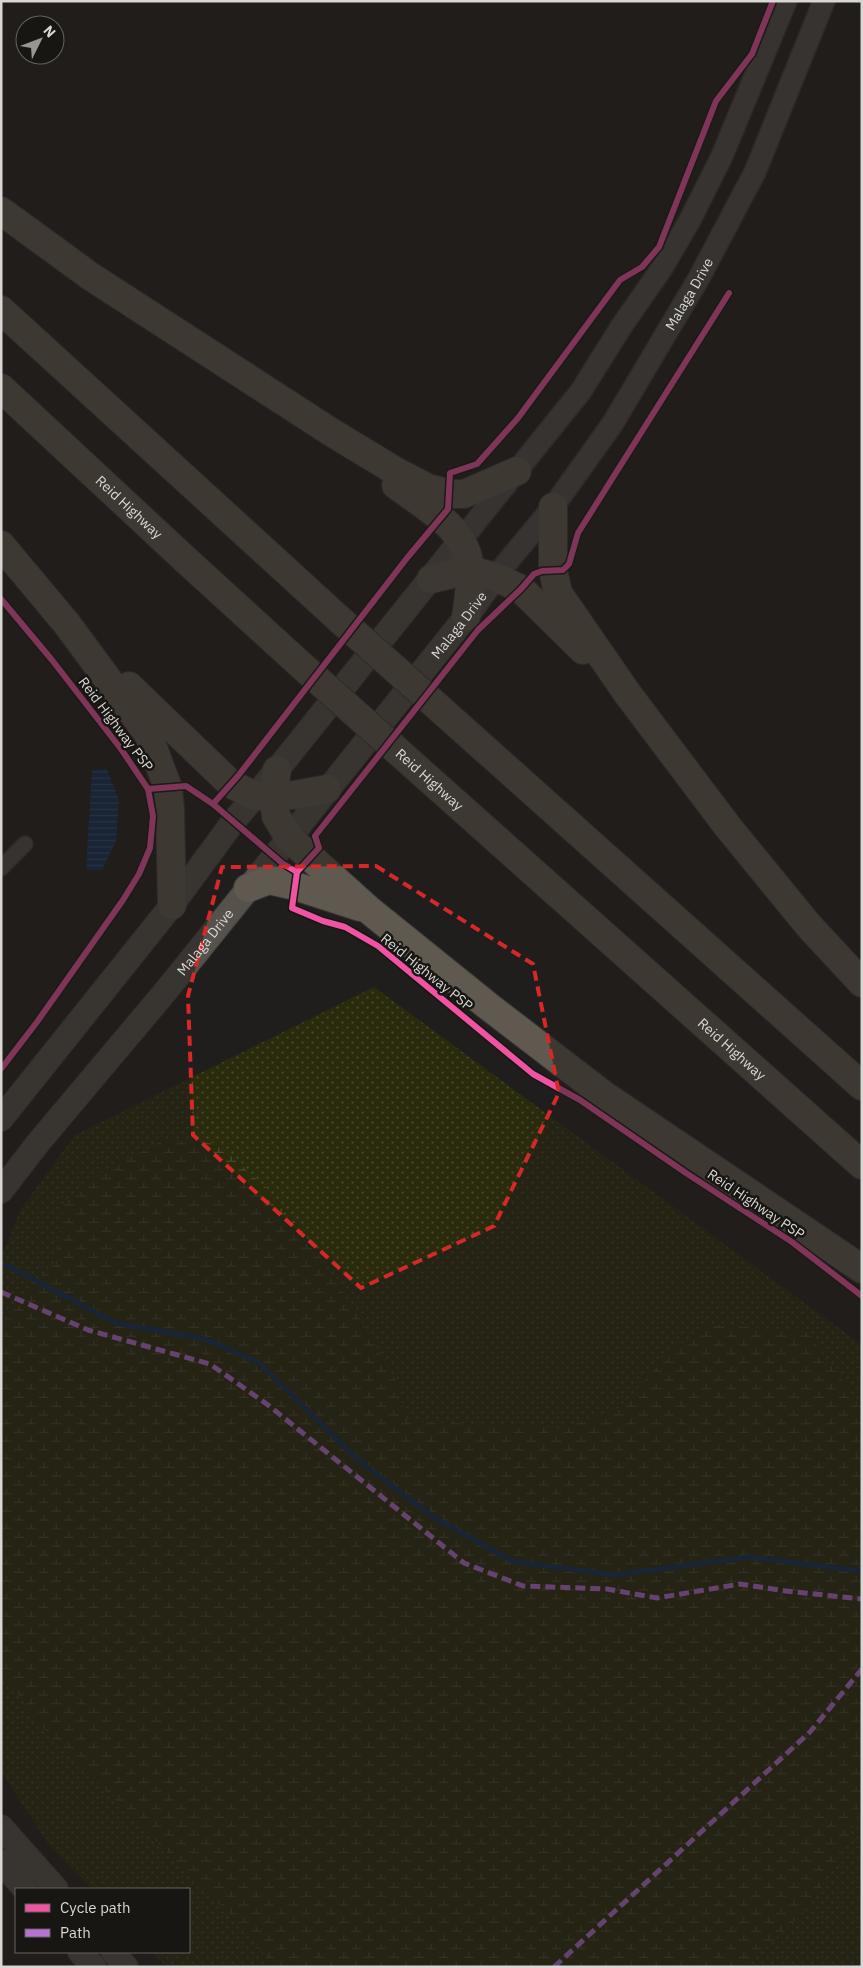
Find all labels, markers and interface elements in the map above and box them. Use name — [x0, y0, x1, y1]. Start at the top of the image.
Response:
north arrow — [15, 15, 65, 65]
text: N — [40, 22, 60, 41]
street label: Malaga Drive — [661, 254, 717, 333]
street label: Reid Highway — [92, 472, 166, 543]
street label: Malaga Drive — [427, 587, 491, 663]
street label: Reid Highway PSP — [75, 673, 157, 775]
street label: Reid Highway — [392, 745, 467, 815]
street label: Malaga Drive — [173, 905, 238, 979]
street label: Reid Highway PSP — [377, 929, 477, 1015]
street label: Reid Highway — [694, 1014, 770, 1084]
street label: Reid Highway PSP — [704, 1165, 808, 1243]
legend — [15, 1888, 190, 1953]
text: Cycle path — [60, 1898, 131, 1917]
text: Path — [60, 1923, 91, 1942]

